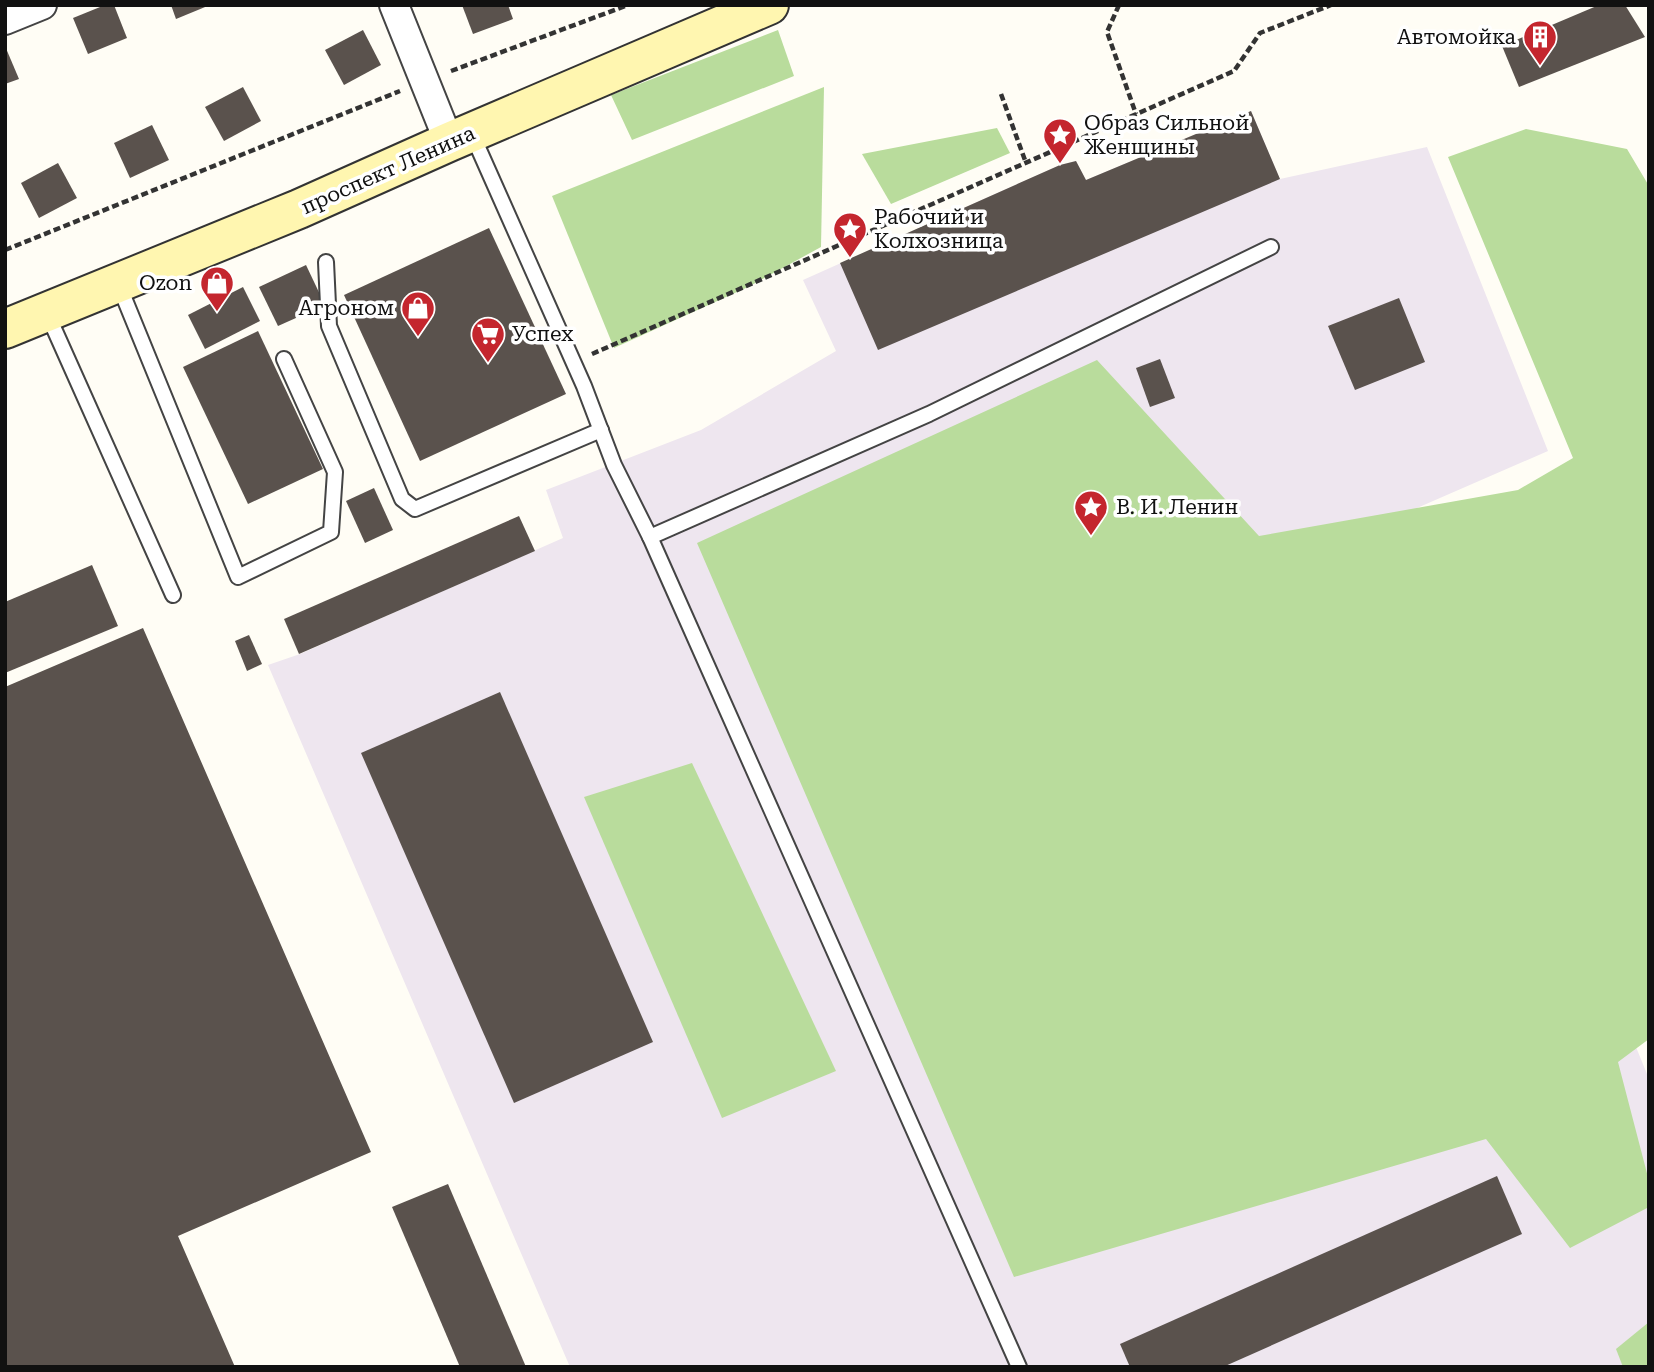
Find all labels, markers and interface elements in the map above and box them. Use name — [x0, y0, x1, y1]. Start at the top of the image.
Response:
building icon: Автомойка — [1521, 18, 1559, 67]
place label: Автомойка — [1397, 25, 1517, 49]
place label: Образ Сильной Женщины — [1084, 111, 1249, 159]
place icon: Образ Сильной Женщины — [1041, 116, 1079, 165]
street label: проспект Ленина — [297, 121, 479, 219]
place label: Рабочий и Колхозница — [874, 205, 1004, 253]
place icon: Рабочий и Колхозница — [831, 210, 869, 259]
shop icon: Ozon — [198, 264, 236, 313]
place label: Ozon — [139, 271, 192, 295]
shop icon: Агроном — [399, 289, 437, 338]
place label: Агроном — [298, 296, 394, 320]
supermarket icon: Успех — [469, 315, 507, 364]
place label: Успех — [512, 322, 573, 346]
place icon: В. И. Ленин — [1072, 488, 1110, 537]
place label: В. И. Ленин — [1116, 495, 1238, 519]

